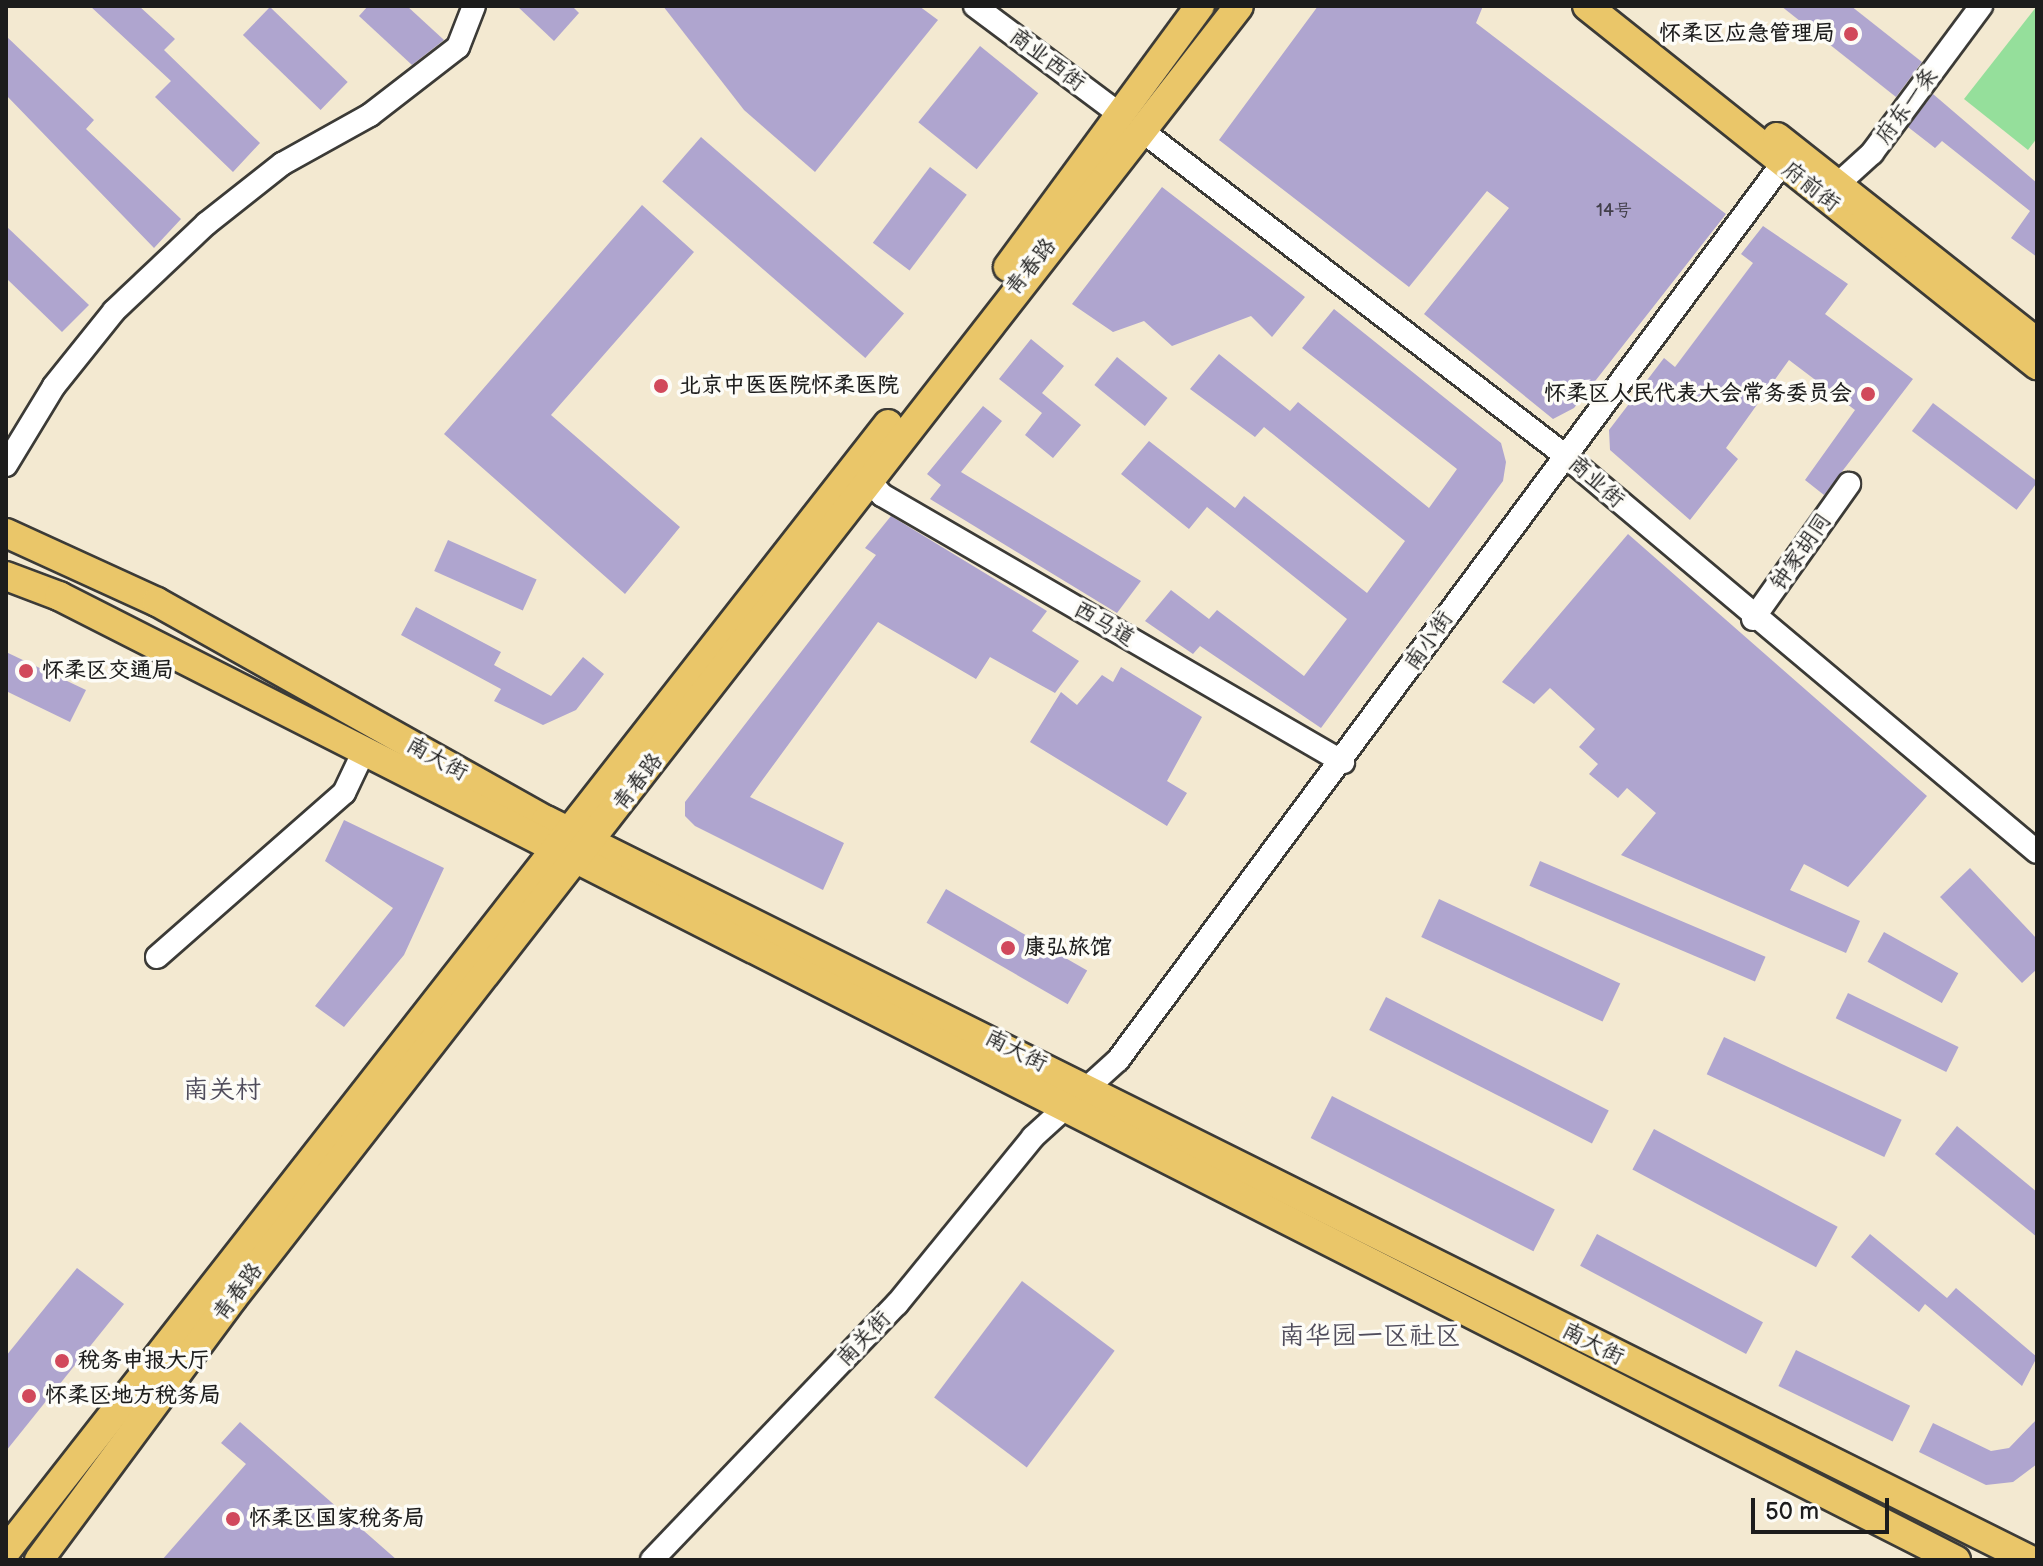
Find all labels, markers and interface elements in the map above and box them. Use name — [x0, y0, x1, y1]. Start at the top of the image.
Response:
place label: 怀柔区应急管理局 — [1659, 21, 1835, 47]
street label: 商业西街 — [1004, 23, 1090, 97]
marker: 怀柔区应急管理局 — [1842, 25, 1860, 43]
street label: 府东一条 — [1870, 63, 1944, 149]
street label: 府前街 — [1777, 156, 1845, 218]
house number: 14号 — [1596, 200, 1632, 222]
street label: 青春路 — [1000, 233, 1062, 301]
place label: 北京中医医院怀柔医院 — [679, 373, 899, 399]
marker: 北京中医医院怀柔医院 — [650, 375, 672, 397]
place label: 怀柔区人民代表大会常务委员会 — [1544, 381, 1852, 407]
marker: 怀柔区人民代表大会常务委员会 — [1859, 385, 1877, 403]
street label: 商业街 — [1562, 450, 1630, 514]
street label: 钟家胡同 — [1765, 508, 1837, 596]
street label: 西马道 — [1069, 596, 1139, 652]
street label: 南小街 — [1399, 606, 1459, 676]
place label: 怀柔区交通局 — [42, 658, 174, 684]
marker: 怀柔区交通局 — [17, 662, 35, 680]
street label: 南大街 — [402, 731, 472, 787]
street label: 青春路 — [607, 748, 669, 816]
place label: 康弘旅馆 — [1024, 935, 1112, 961]
marker: 康弘旅馆 — [999, 939, 1017, 957]
street label: 南大街 — [981, 1024, 1051, 1078]
district label: 南关村 — [183, 1075, 261, 1107]
street label: 青春路 — [208, 1258, 268, 1326]
street label: 南关街 — [832, 1306, 896, 1372]
street label: 南大街 — [1558, 1317, 1628, 1371]
district label: 南华园一区社区 — [1279, 1321, 1461, 1353]
place label: 税务申报大厅 — [78, 1348, 210, 1374]
marker: 税务申报大厅 — [53, 1352, 71, 1370]
place label: 怀柔区地方税务局 — [45, 1383, 221, 1409]
marker: 怀柔区地方税务局 — [20, 1387, 38, 1405]
scale bar — [1755, 1482, 1893, 1532]
text: 50 m — [1765, 1497, 1819, 1526]
place label: 怀柔区国家税务局 — [249, 1506, 425, 1532]
marker: 怀柔区国家税务局 — [224, 1510, 242, 1528]

